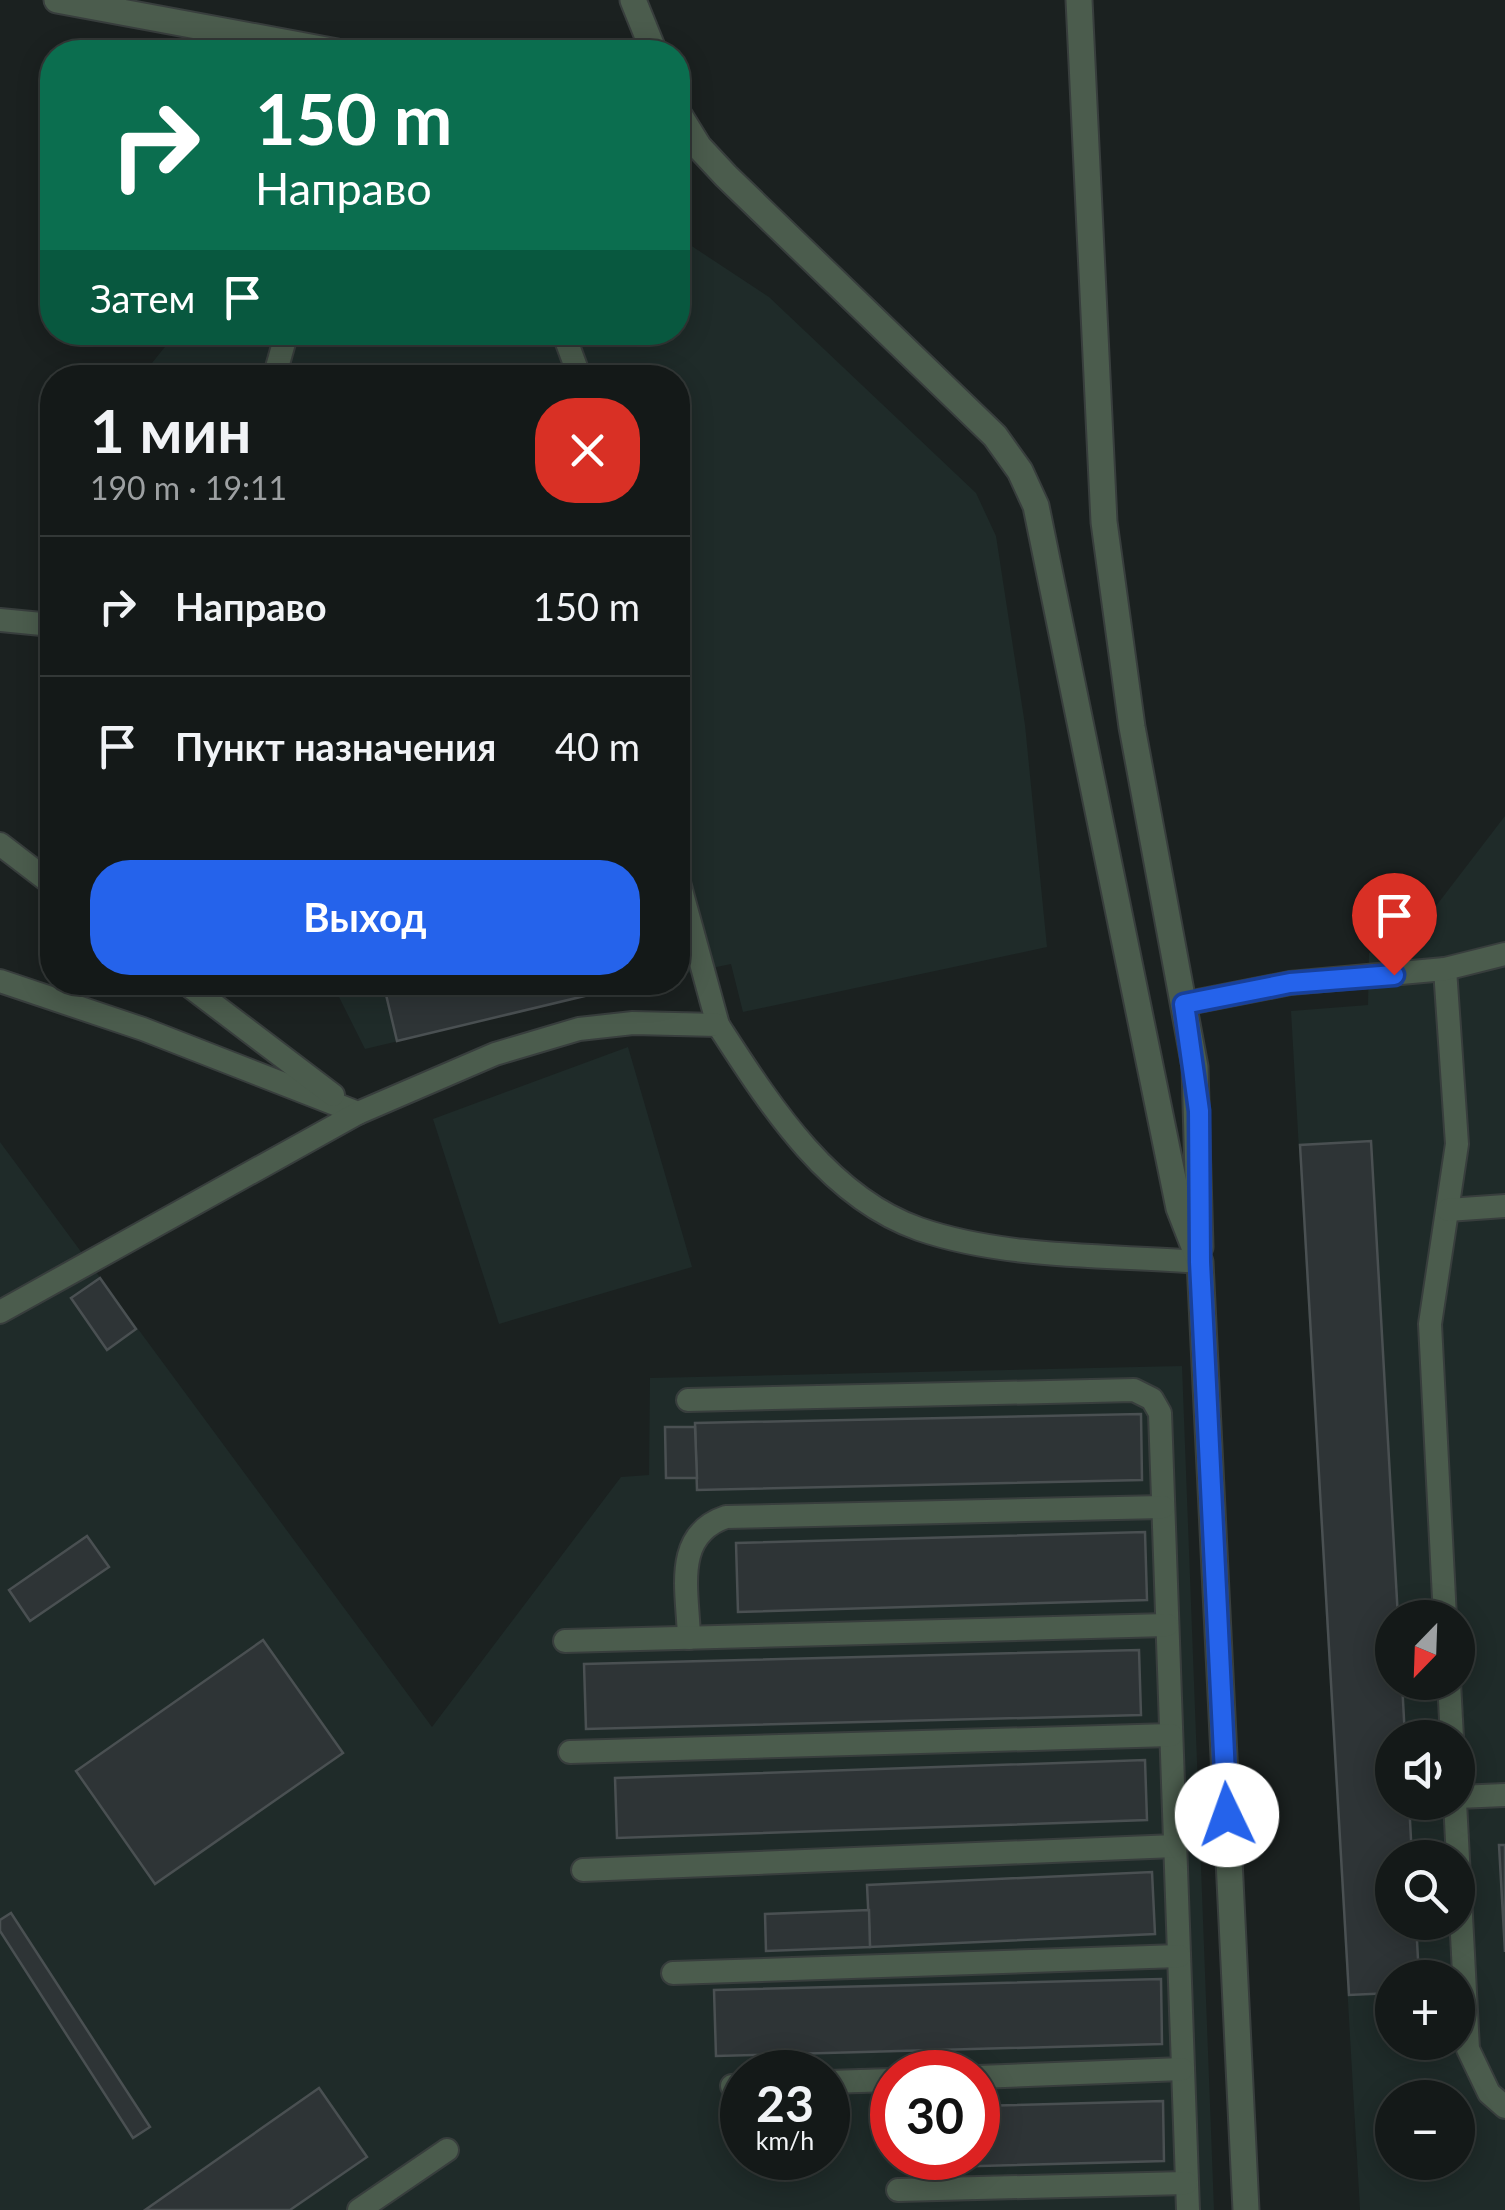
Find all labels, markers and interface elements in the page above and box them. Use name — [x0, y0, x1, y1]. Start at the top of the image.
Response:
text: 150 m — [255, 76, 452, 160]
icon: right — [90, 80, 220, 210]
text: Направо — [255, 161, 432, 215]
icon: arrive — [215, 270, 270, 325]
text: Затем — [90, 275, 195, 321]
text: 1 мин — [90, 394, 252, 466]
button: close — [535, 398, 640, 503]
text: 190 m · 19:11 — [90, 468, 287, 507]
icon: right — [90, 579, 145, 634]
text: Направо — [175, 583, 327, 629]
text: 150 m — [533, 583, 640, 629]
icon: arrive — [90, 719, 145, 774]
text: Пункт назначения — [175, 723, 496, 769]
text: 40 m — [555, 723, 640, 769]
button: Выход — [90, 860, 640, 975]
pin — [1352, 873, 1437, 976]
icon: arrive — [1367, 888, 1422, 943]
north arrow — [1375, 1600, 1475, 1700]
map controls — [1375, 1600, 1475, 2180]
button: sound — [1375, 1720, 1475, 1820]
position arrow — [1175, 1763, 1279, 1867]
button: search — [1375, 1840, 1475, 1940]
button: + — [1375, 1960, 1475, 2060]
speed limit sign: 30 — [870, 2050, 1000, 2180]
text: 23 — [756, 2073, 814, 2133]
button: − — [1375, 2080, 1475, 2180]
text: km/h — [756, 2125, 814, 2155]

